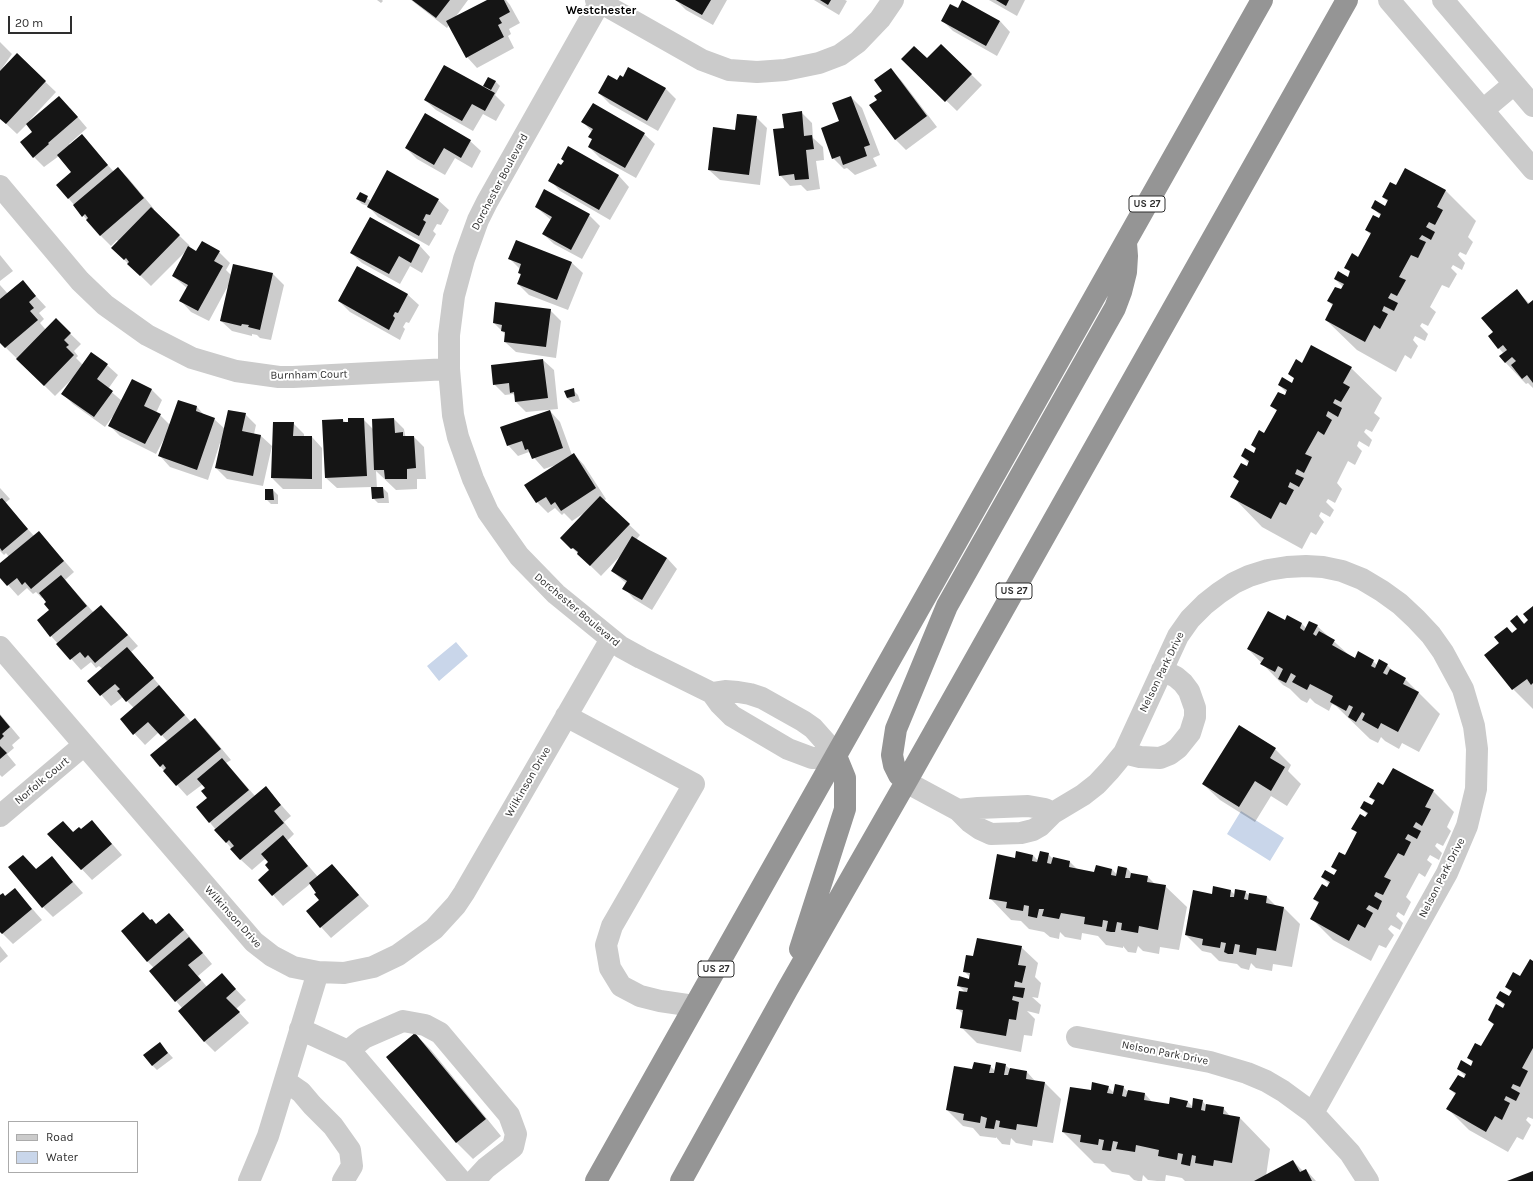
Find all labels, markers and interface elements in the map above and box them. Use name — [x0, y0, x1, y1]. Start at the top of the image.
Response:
district label: Westchester — [566, 4, 636, 18]
scale bar — [10, 8, 74, 34]
text: 20 m — [15, 16, 43, 30]
street label: Dorchester Boulevard — [469, 131, 531, 233]
road number: US 27 — [1129, 196, 1165, 212]
street label: Burnham Court — [270, 368, 348, 382]
street label: Dorchester Boulevard — [532, 570, 622, 650]
road number: US 27 — [996, 583, 1032, 599]
street label: Nelson Park Drive — [1137, 630, 1187, 714]
street label: Wilkinson Drive — [503, 744, 553, 820]
street label: Norfolk Court — [12, 755, 72, 807]
street label: Nelson Park Drive — [1416, 836, 1468, 920]
street label: Wilkinson Drive — [202, 883, 264, 951]
road number: US 27 — [698, 961, 734, 977]
street label: Nelson Park Drive — [1121, 1038, 1209, 1068]
legend — [8, 1121, 138, 1173]
text: Road — [46, 1130, 74, 1144]
text: Water — [46, 1150, 78, 1164]

